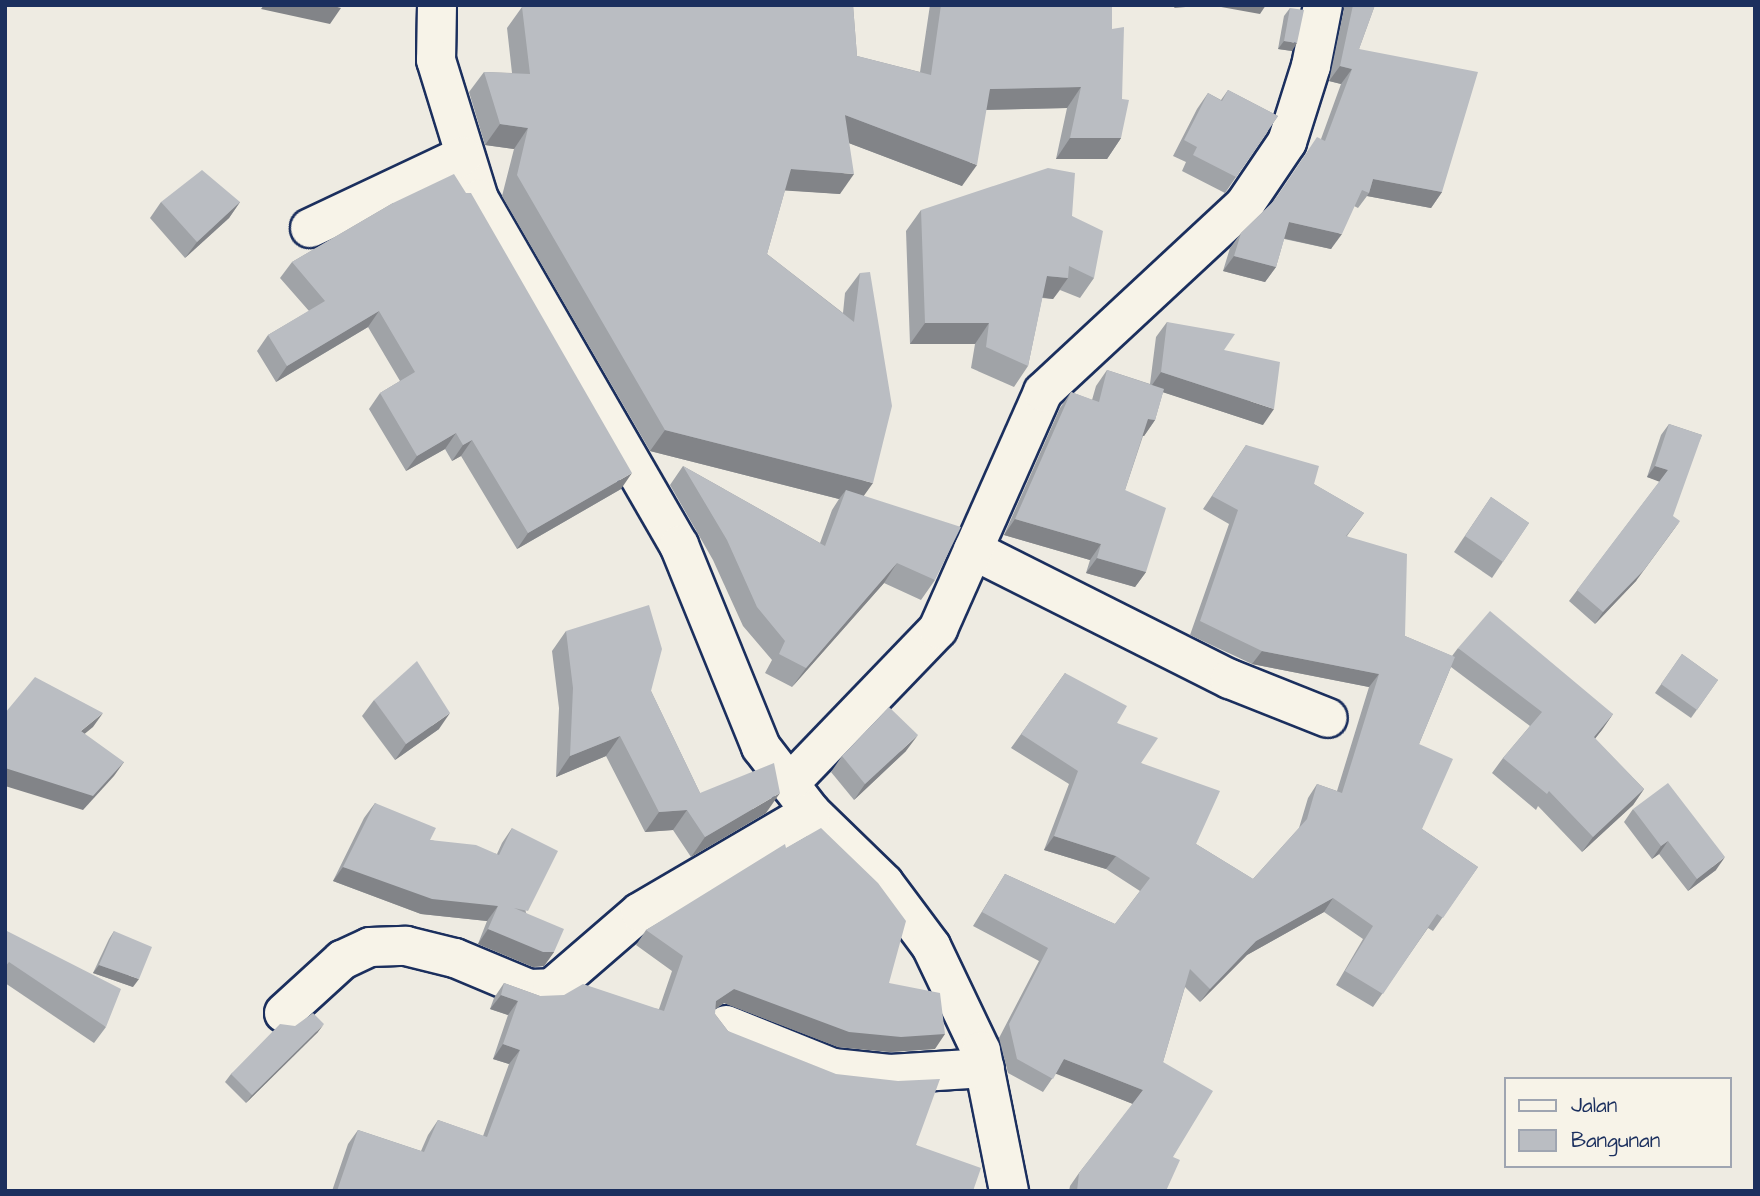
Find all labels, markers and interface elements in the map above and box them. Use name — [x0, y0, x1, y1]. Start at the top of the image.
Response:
legend — [1504, 1077, 1732, 1168]
text: Jalan — [1571, 1091, 1617, 1120]
text: Bangunan — [1571, 1126, 1660, 1155]

